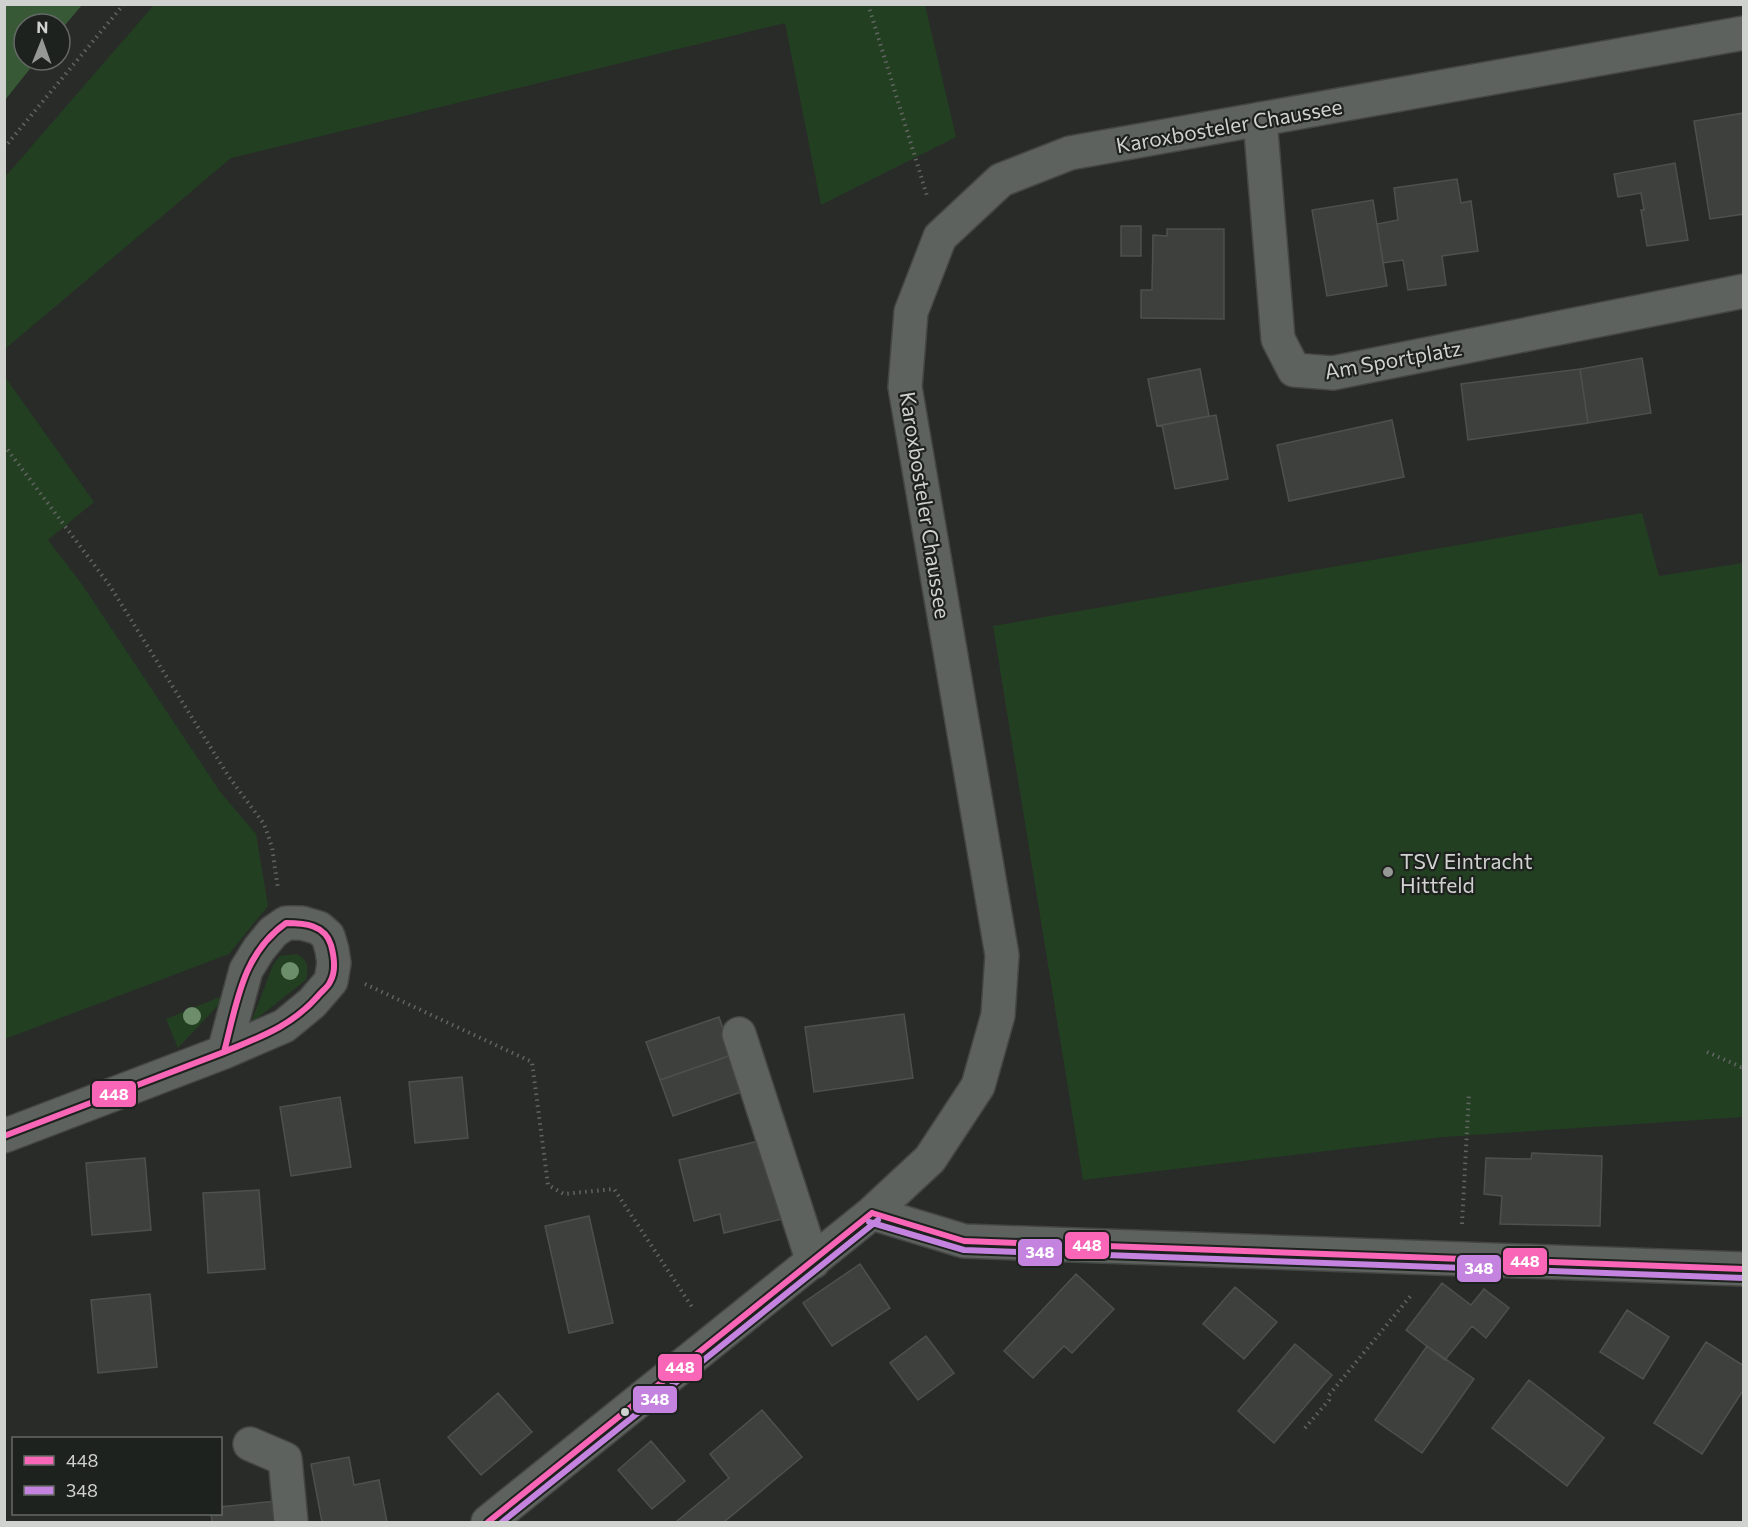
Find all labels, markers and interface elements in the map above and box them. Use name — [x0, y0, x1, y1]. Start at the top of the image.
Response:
north arrow — [12, 12, 72, 72]
text: N — [36, 17, 48, 36]
street label: Karoxbosteler Chaussee — [1114, 93, 1344, 157]
street label: Am Sportplatz — [1322, 335, 1464, 383]
street label: Karoxbosteler Chaussee — [896, 390, 956, 620]
place label: TSV Eintracht Hittfeld — [1400, 848, 1533, 897]
marker: TSV Eintracht Hittfeld — [1381, 865, 1395, 879]
line badge: 448 — [91, 1080, 137, 1108]
text: 448 — [99, 1084, 129, 1103]
line badge: 448 — [1064, 1231, 1110, 1260]
text: 448 — [1072, 1235, 1102, 1254]
line badge: 348 — [1017, 1238, 1063, 1267]
text: 348 — [1025, 1242, 1055, 1261]
line badge: 448 — [1502, 1247, 1548, 1276]
text: 448 — [1510, 1251, 1540, 1270]
line badge: 348 — [1456, 1254, 1502, 1283]
text: 348 — [1464, 1258, 1494, 1277]
line badge: 448 — [657, 1353, 703, 1382]
text: 448 — [665, 1357, 695, 1376]
line badge: 348 — [632, 1385, 678, 1414]
text: 348 — [640, 1389, 670, 1408]
unlabelled marker — [619, 1406, 631, 1418]
legend — [12, 1437, 222, 1515]
text: 448 — [66, 1449, 99, 1471]
text: 348 — [66, 1479, 98, 1501]

